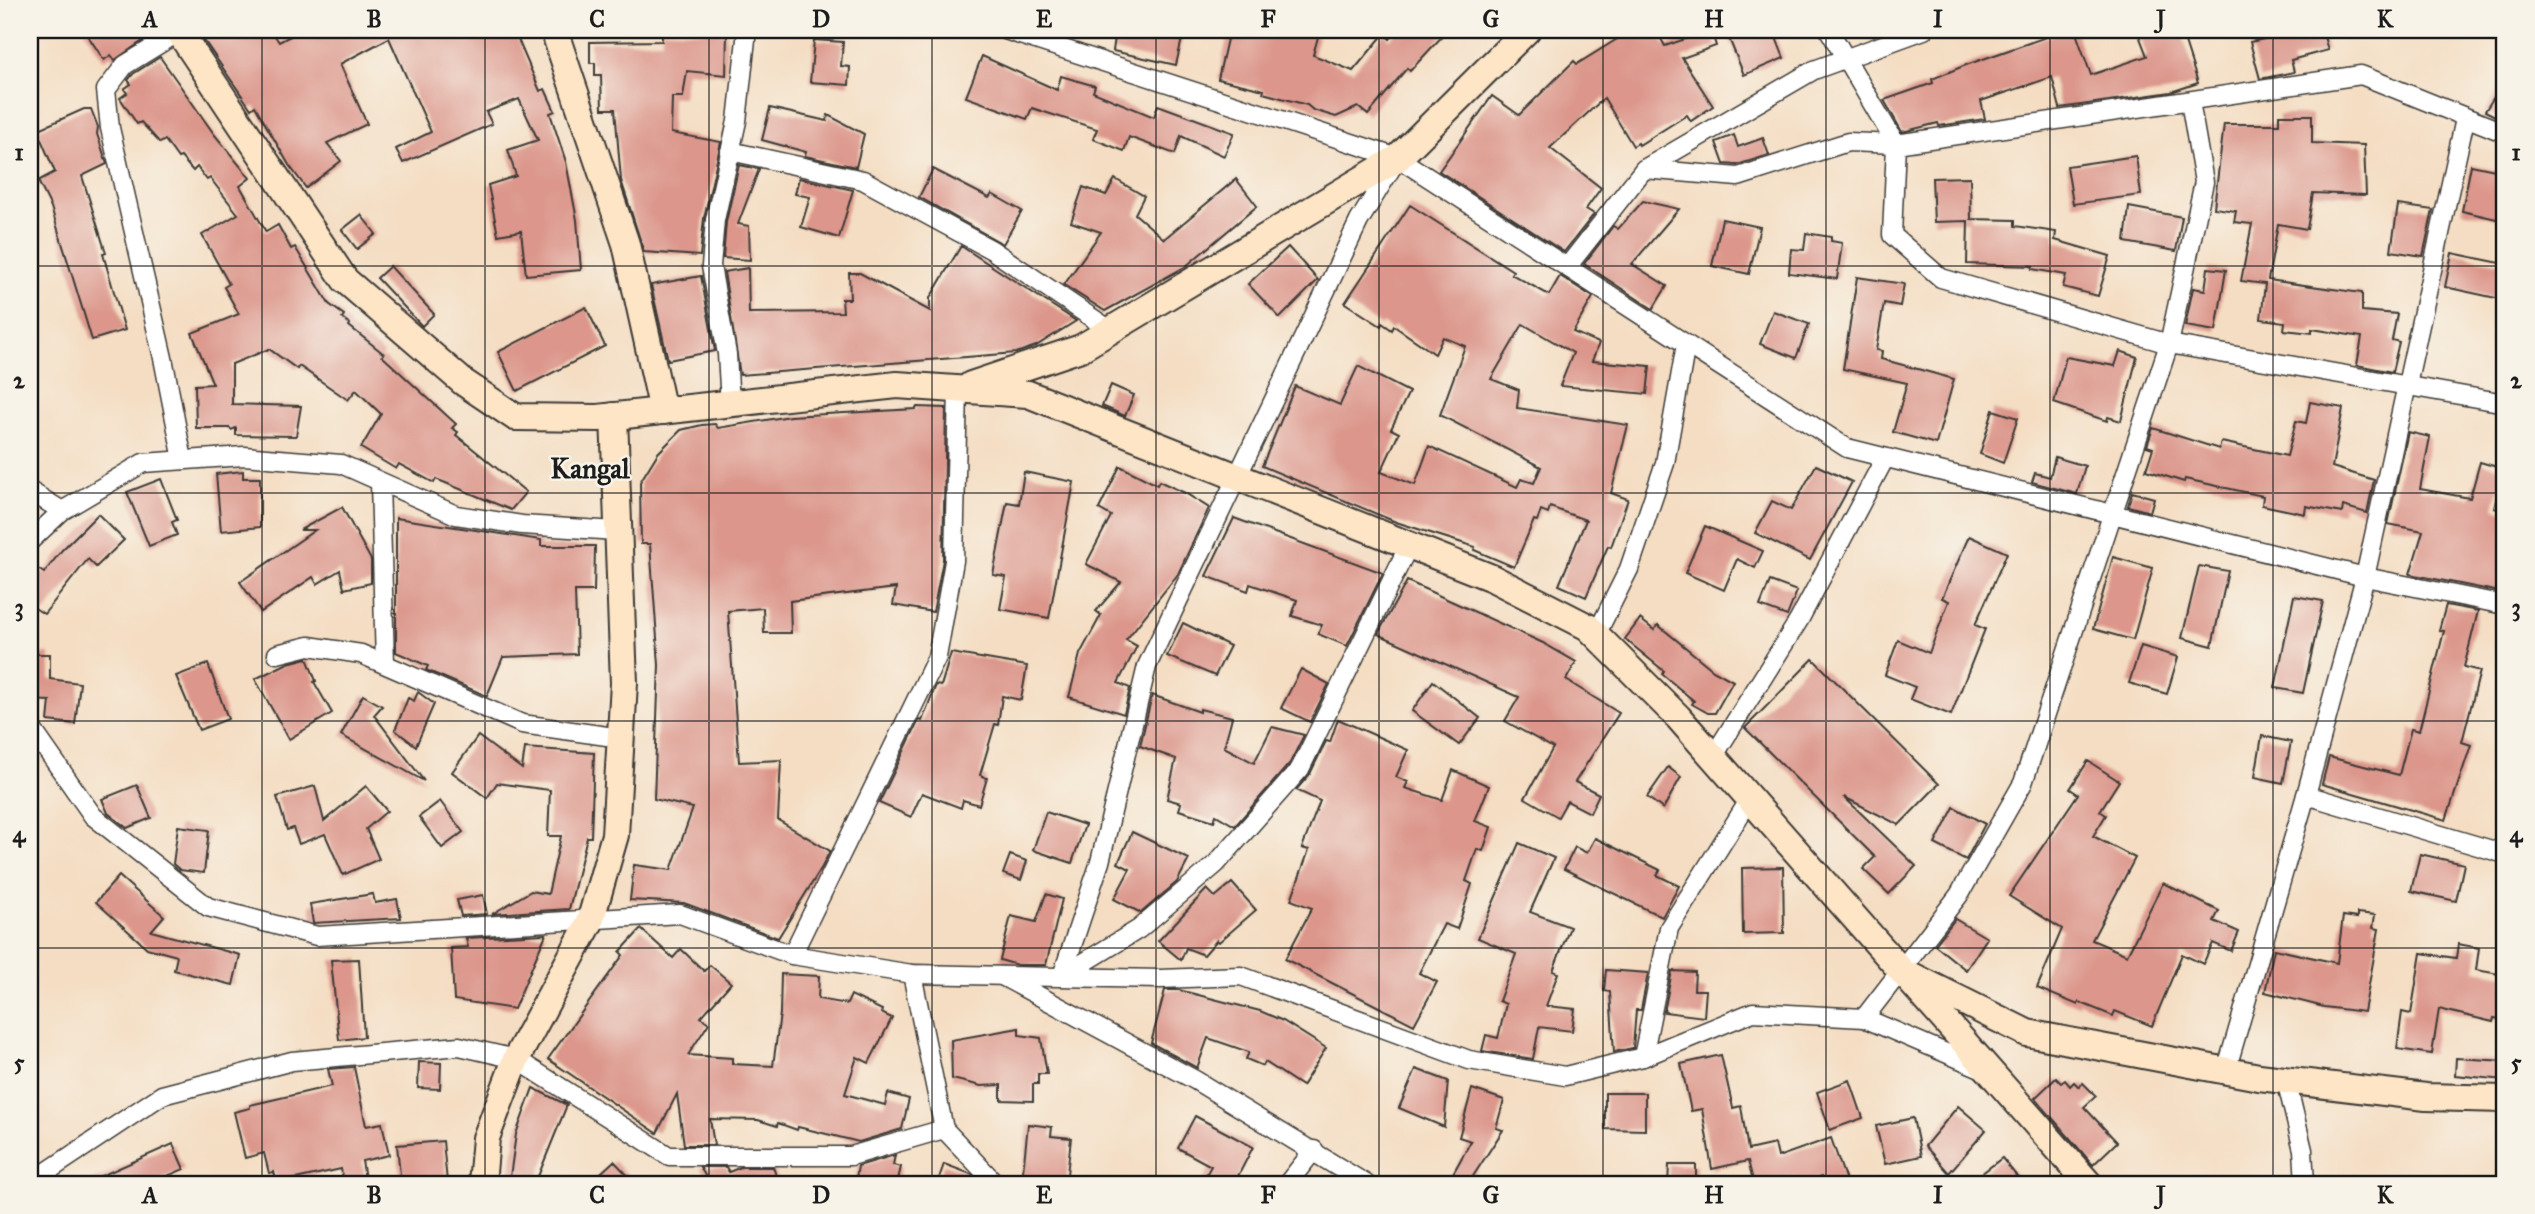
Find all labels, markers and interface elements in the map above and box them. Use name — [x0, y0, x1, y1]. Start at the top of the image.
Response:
text: A — [140, 5, 158, 33]
text: B — [366, 5, 382, 33]
text: C — [589, 5, 605, 33]
text: D — [812, 5, 830, 33]
text: E — [1036, 5, 1053, 33]
text: F — [1260, 5, 1276, 33]
text: G — [1483, 5, 1500, 33]
text: H — [1704, 5, 1724, 33]
text: I — [1933, 5, 1943, 33]
text: J — [2153, 5, 2166, 34]
text: K — [2377, 5, 2395, 33]
text: 1 — [14, 138, 24, 166]
text: 1 — [2511, 138, 2521, 166]
text: 2 — [13, 366, 25, 394]
text: 2 — [2510, 366, 2522, 394]
district label: Kangal — [550, 451, 630, 486]
text: 3 — [14, 593, 24, 622]
text: 3 — [2511, 593, 2521, 622]
text: 4 — [13, 820, 27, 848]
text: 4 — [2510, 820, 2524, 848]
text: 5 — [14, 1048, 25, 1076]
text: 5 — [2511, 1048, 2522, 1076]
text: A — [140, 1181, 158, 1209]
text: B — [366, 1181, 382, 1209]
text: C — [589, 1181, 605, 1209]
text: D — [812, 1181, 830, 1209]
text: E — [1036, 1181, 1053, 1209]
text: F — [1260, 1181, 1276, 1209]
text: G — [1483, 1181, 1500, 1209]
text: H — [1704, 1181, 1724, 1209]
text: I — [1933, 1181, 1943, 1209]
text: J — [2153, 1181, 2166, 1210]
text: K — [2377, 1181, 2395, 1209]

